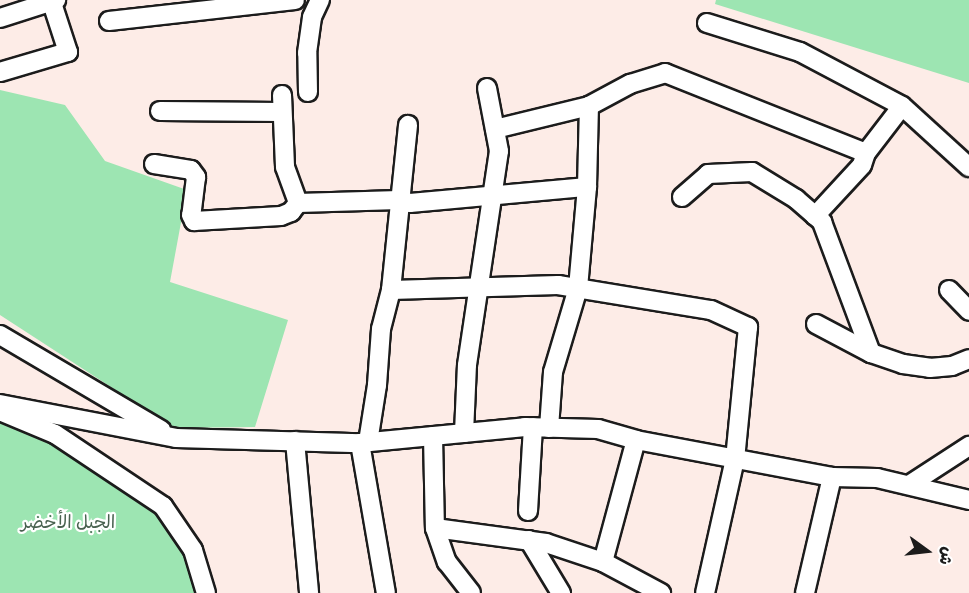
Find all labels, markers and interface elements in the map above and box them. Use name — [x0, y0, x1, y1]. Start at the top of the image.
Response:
park label: الجبل الأخضر — [21, 514, 115, 536]
north arrow — [897, 521, 957, 581]
text: ش — [931, 544, 958, 567]

